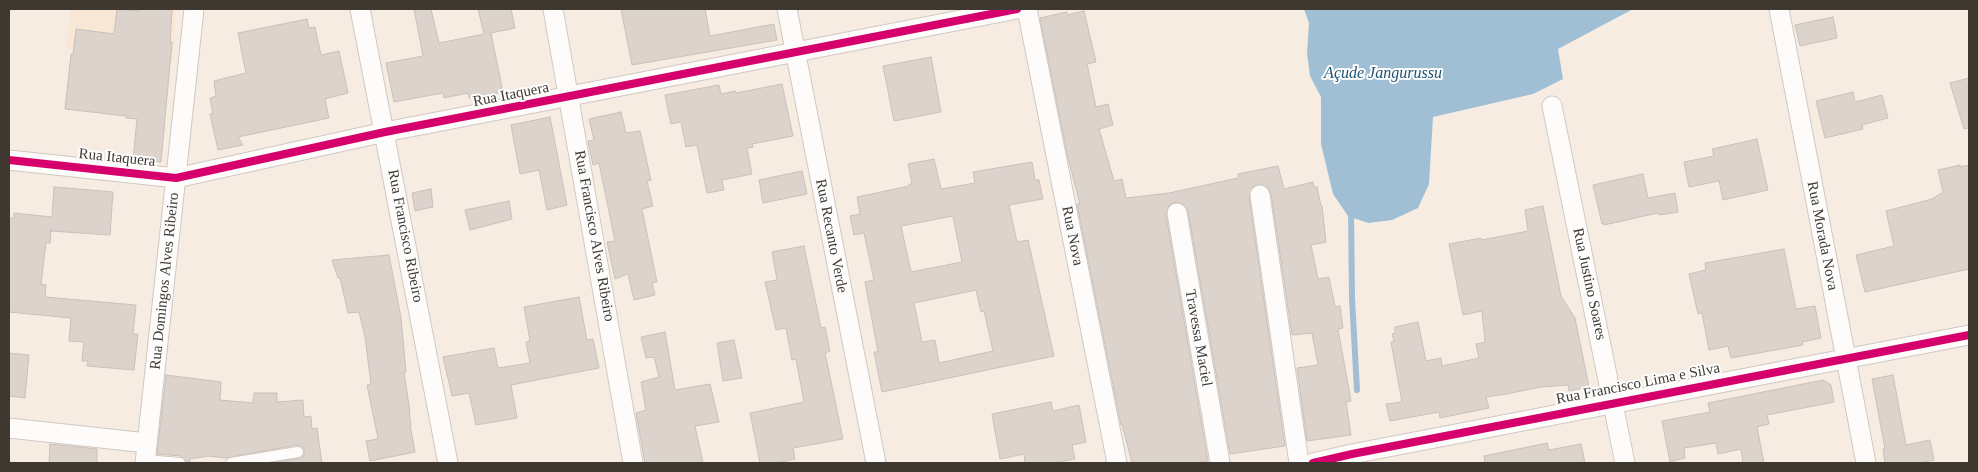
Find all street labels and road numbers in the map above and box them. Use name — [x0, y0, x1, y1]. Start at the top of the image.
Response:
street label: Rua Itaquera — [471, 79, 551, 111]
street label: Rua Itaquera — [78, 145, 156, 171]
street label: Rua Francisco Alves Ribeiro — [570, 149, 618, 323]
street label: Rua Francisco Ribeiro — [383, 168, 427, 304]
street label: Rua Recanto Verde — [811, 177, 851, 295]
street label: Rua Morada Nova — [1803, 180, 1841, 292]
street label: Rua Domingos Alves Ribeiro — [147, 192, 183, 370]
street label: Rua Nova — [1057, 205, 1087, 267]
street label: Rua Justino Soares — [1568, 226, 1610, 342]
street label: Travessa Maciel — [1181, 288, 1215, 388]
street label: Rua Francisco Lima e Silva — [1555, 359, 1721, 409]

